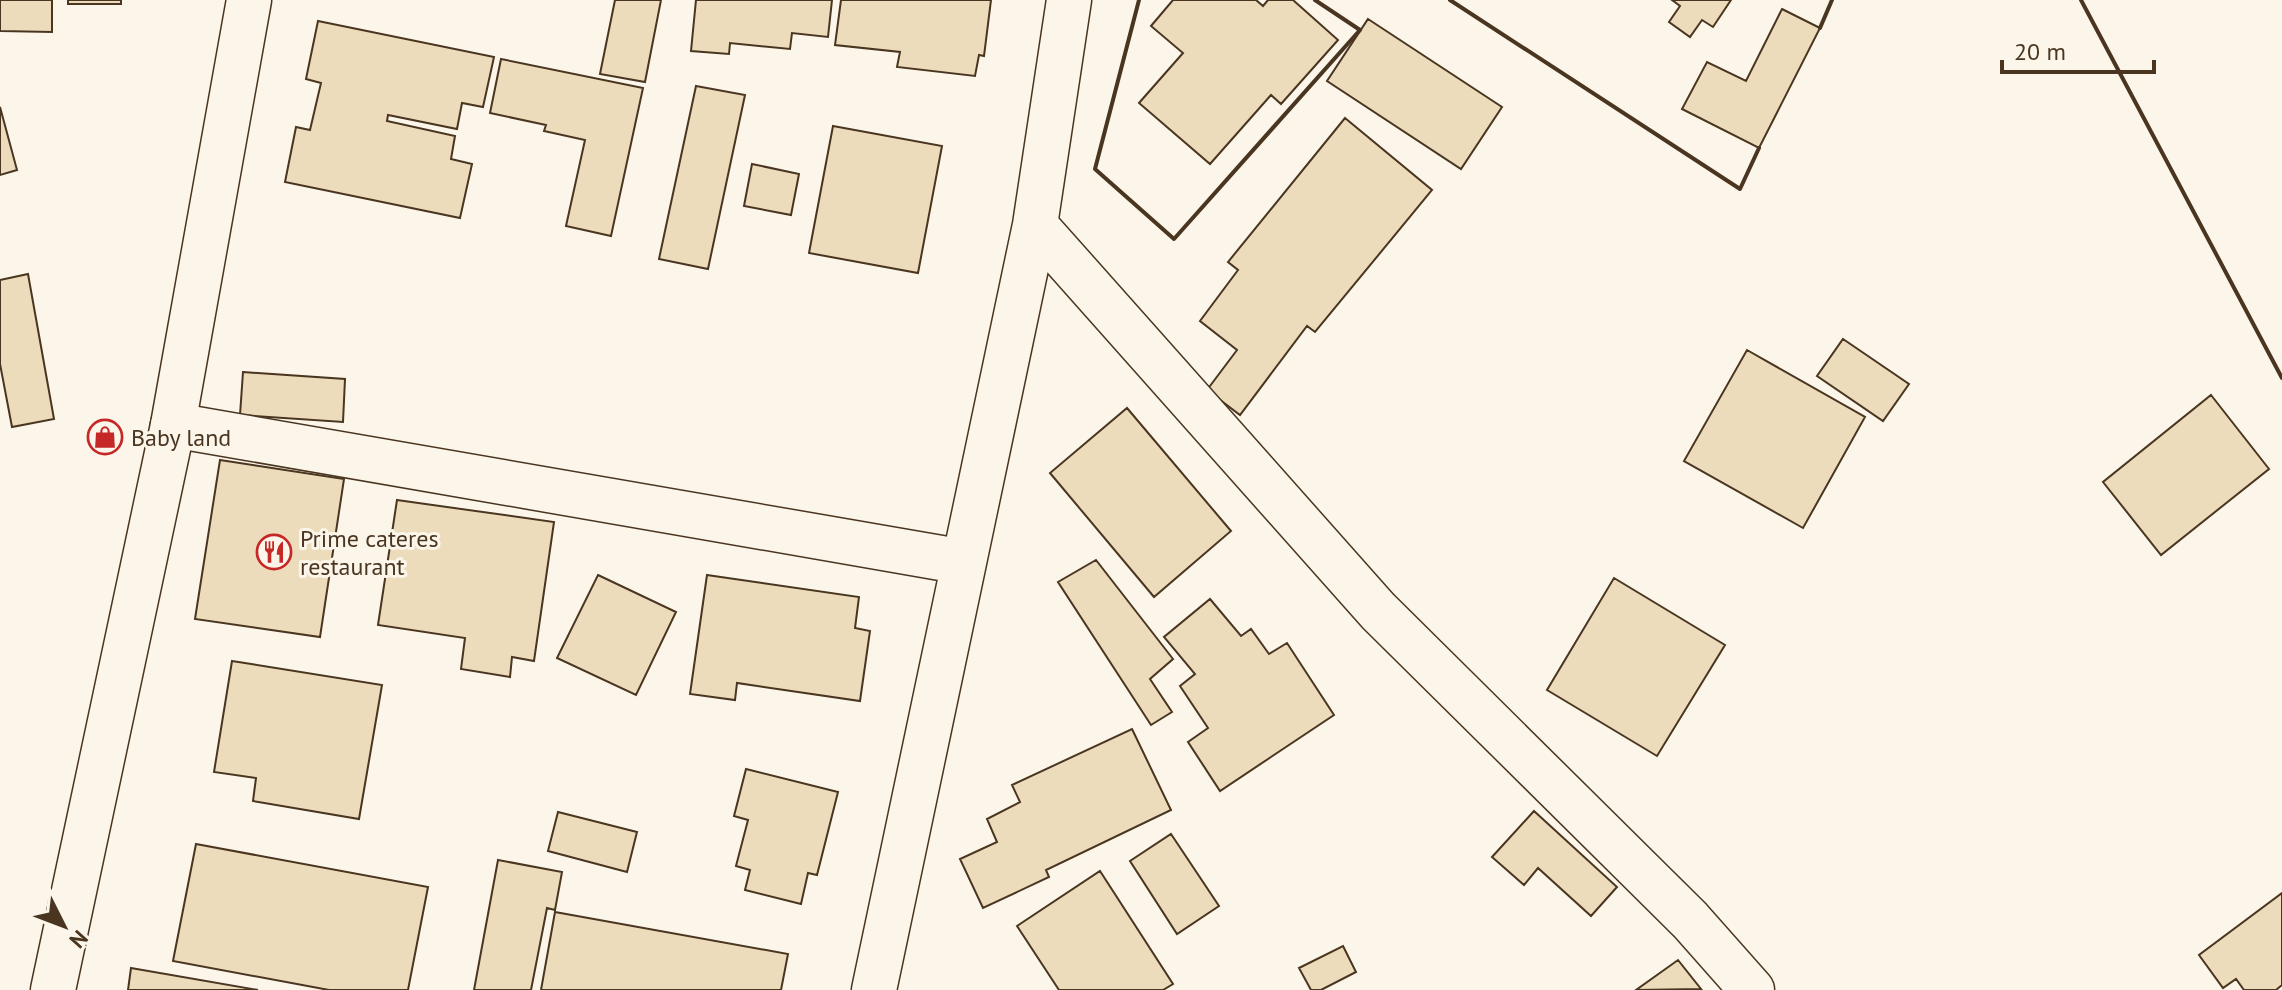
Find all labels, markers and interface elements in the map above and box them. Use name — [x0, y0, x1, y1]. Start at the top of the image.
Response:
scale bar — [2002, 24, 2154, 74]
text: 20 m — [2014, 36, 2066, 67]
shop icon: Baby land — [86, 418, 124, 456]
place label: Baby land — [131, 422, 231, 453]
place label: Prime cateres restaurant — [300, 523, 439, 582]
restaurant icon: Prime cateres restaurant — [255, 533, 293, 571]
north arrow — [24, 886, 104, 966]
text: N — [64, 925, 94, 954]

